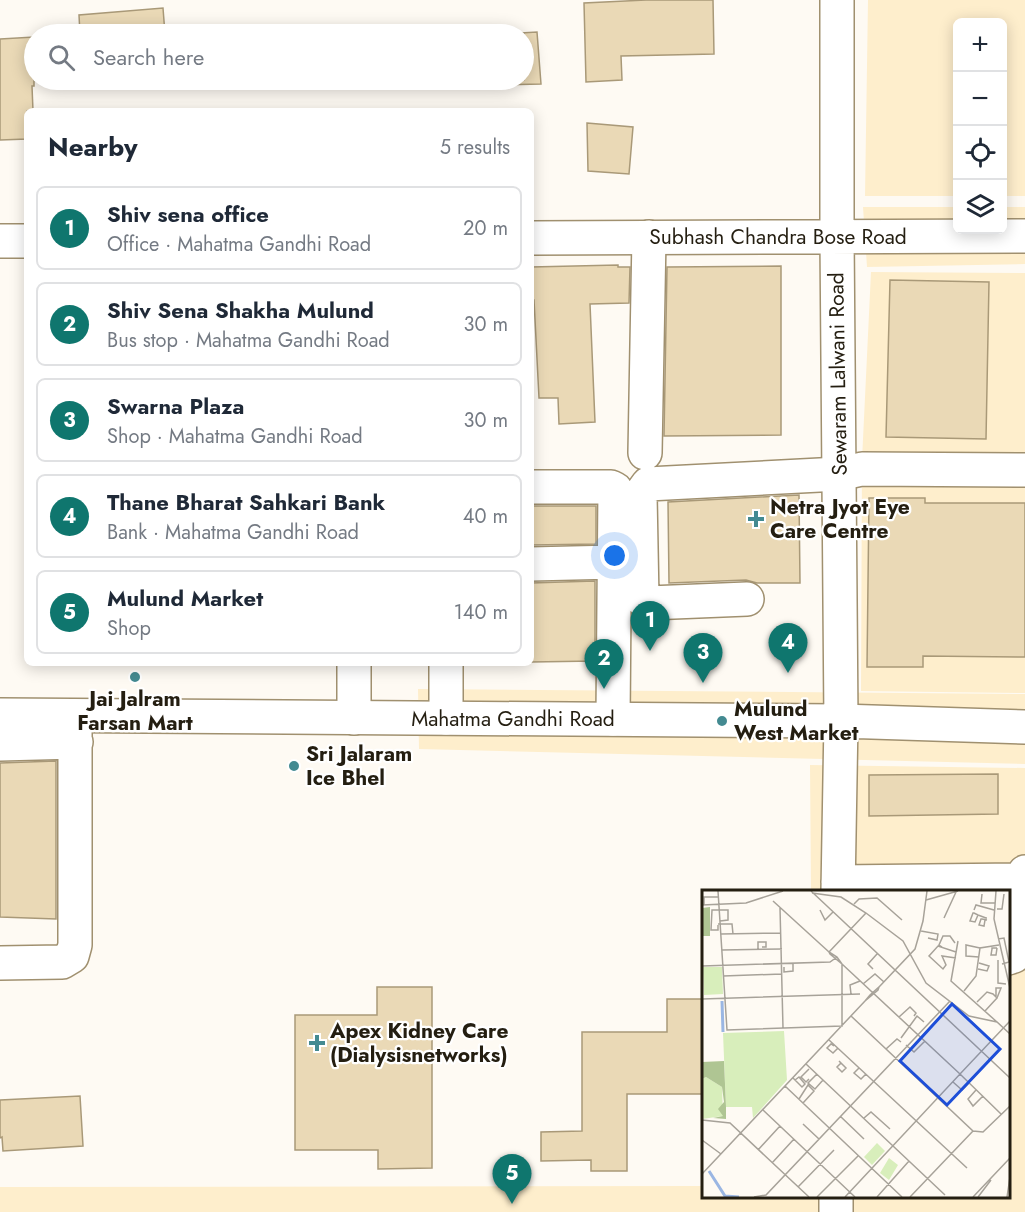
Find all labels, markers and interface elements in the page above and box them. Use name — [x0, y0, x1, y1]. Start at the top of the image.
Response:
map controls — [953, 18, 1007, 234]
button: + — [953, 18, 1007, 72]
search box — [24, 24, 534, 90]
icon: search — [45, 41, 78, 74]
text: Search here — [93, 41, 204, 73]
button: − — [953, 72, 1007, 126]
button: locate — [953, 126, 1007, 180]
text: Nearby — [48, 128, 137, 166]
text: 5 results — [440, 133, 510, 162]
button: layers — [953, 180, 1007, 234]
text: Shiv sena office — [107, 198, 269, 230]
text: 1 — [64, 214, 75, 243]
text: 20 m — [463, 214, 508, 243]
street label: Subhash Chandra Bose Road — [649, 222, 907, 252]
text: Office · Mahatma Gandhi Road — [107, 230, 371, 259]
street label: Sewaram Lalwani Road — [821, 272, 855, 476]
text: Shiv Sena Shakha Mulund — [107, 294, 374, 326]
text: 2 — [63, 310, 76, 339]
text: 30 m — [463, 310, 508, 339]
text: Bus stop · Mahatma Gandhi Road — [107, 326, 390, 355]
text: Swarna Plaza — [107, 390, 244, 422]
text: 3 — [63, 406, 76, 435]
text: 30 m — [463, 406, 508, 435]
text: Shop · Mahatma Gandhi Road — [107, 422, 363, 451]
text: Thane Bharat Sahkari Bank — [107, 486, 385, 518]
place label: Netra Jyot Eye Care Centre — [770, 492, 910, 546]
text: 4 — [63, 502, 76, 531]
text: 40 m — [463, 502, 508, 531]
marker: Netra Jyot Eye Care Centre — [747, 510, 765, 528]
text: Bank · Mahatma Gandhi Road — [107, 518, 359, 547]
your location — [600, 541, 629, 570]
text: Mulund Market — [107, 582, 263, 614]
text: 5 — [63, 598, 76, 627]
text: 140 m — [454, 598, 508, 627]
pin: 1 — [630, 602, 670, 651]
text: Shop — [107, 614, 151, 643]
pin: 4 — [768, 624, 808, 673]
pin: 3 — [684, 634, 722, 683]
pin: 2 — [584, 640, 624, 689]
marker: Jai Jalram Farsan Mart — [128, 670, 142, 684]
place label: Jai Jalram Farsan Mart — [77, 684, 193, 738]
place label: Mulund West Market — [734, 694, 859, 748]
street label: Mahatma Gandhi Road — [411, 704, 615, 734]
marker: Mulund West Market — [715, 714, 729, 728]
place label: Sri Jalaram Ice Bhel — [306, 739, 412, 793]
marker: Sri Jalaram Ice Bhel — [287, 759, 301, 773]
inset map — [702, 890, 1010, 1197]
place label: Apex Kidney Care (Dialysisnetworks) — [329, 1016, 508, 1070]
marker: Apex Kidney Care (Dialysisnetworks) — [308, 1034, 326, 1052]
pin: 5 — [492, 1154, 532, 1204]

